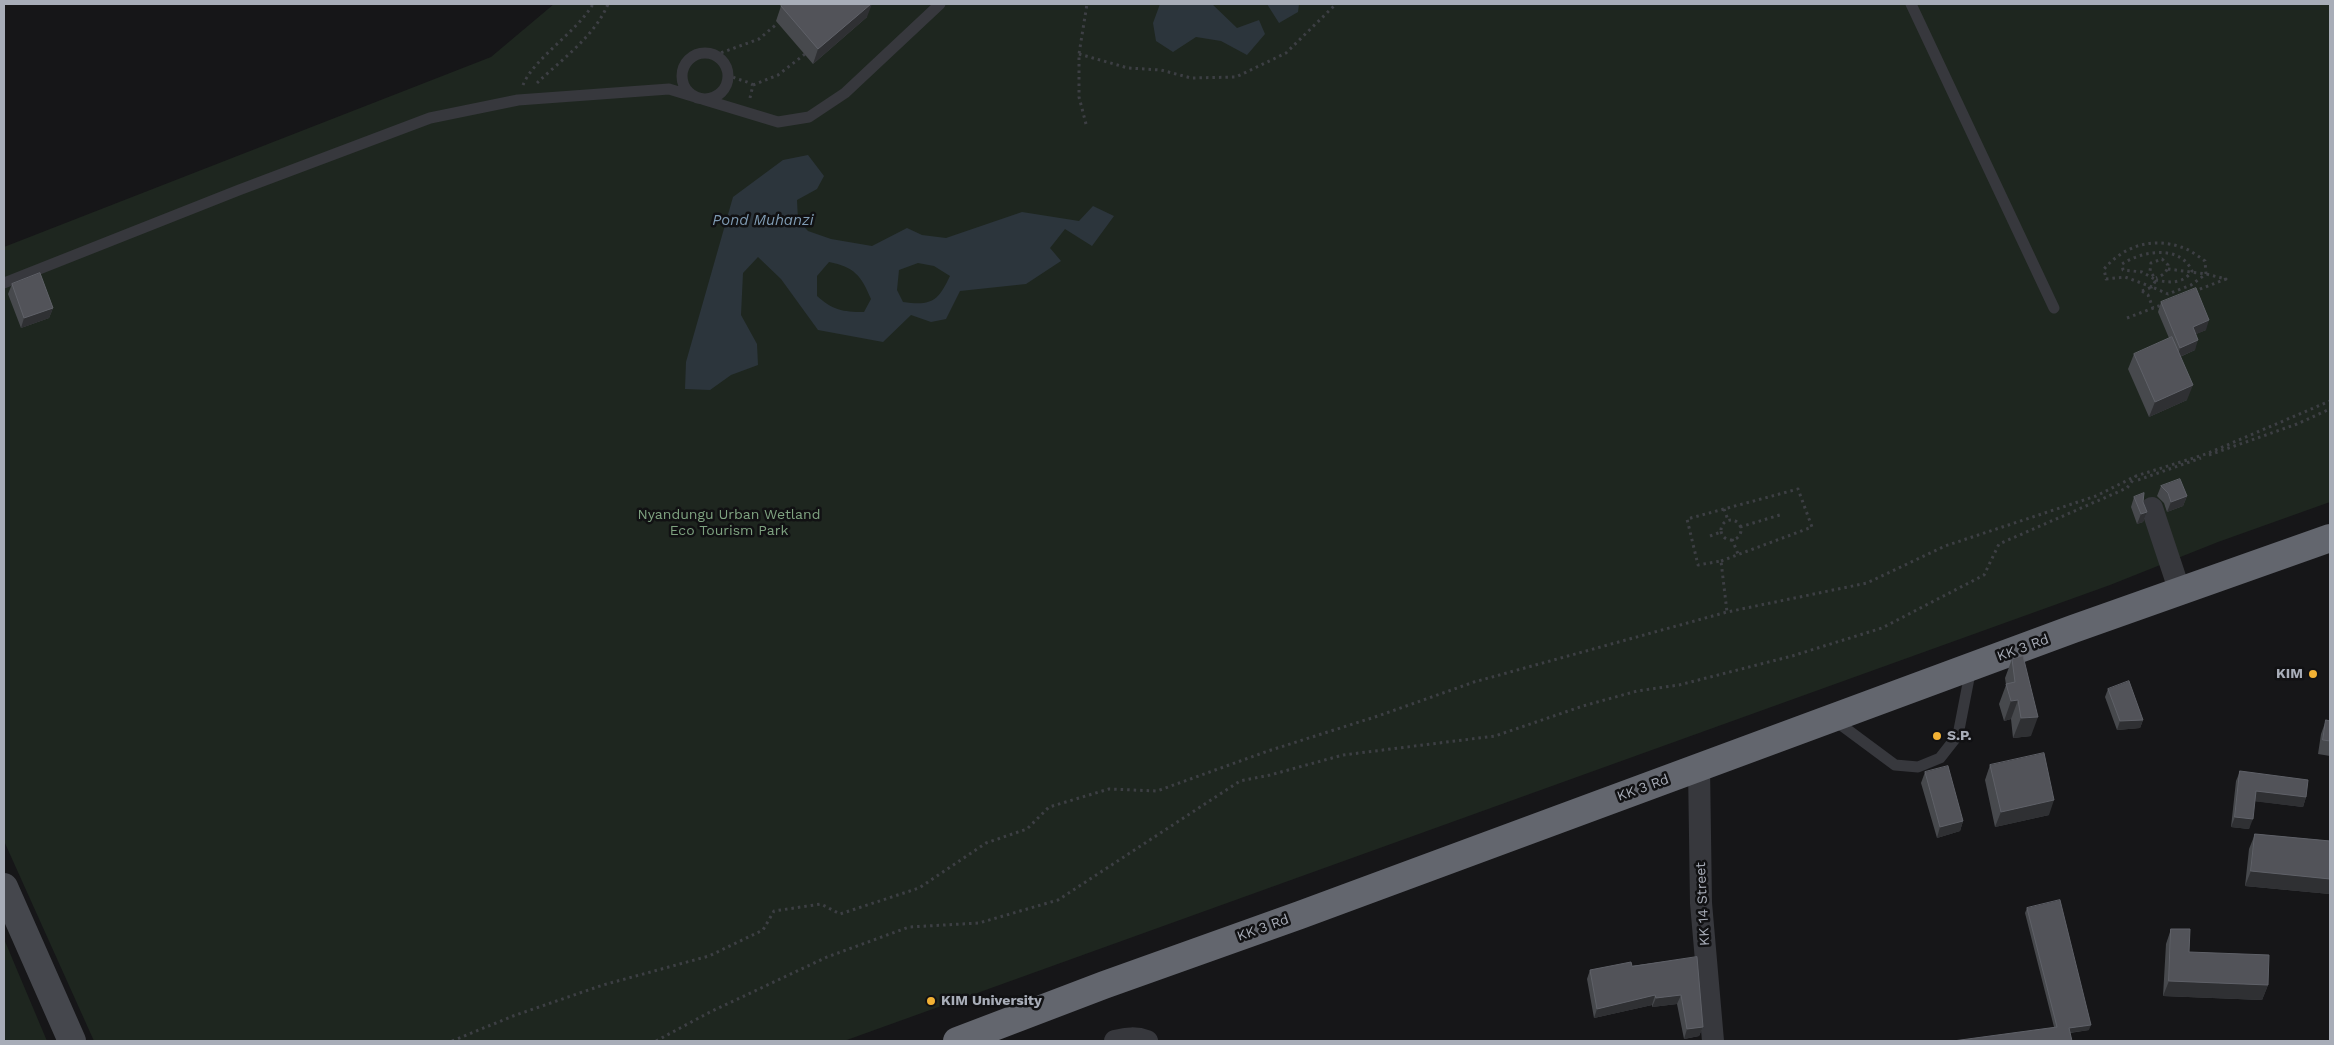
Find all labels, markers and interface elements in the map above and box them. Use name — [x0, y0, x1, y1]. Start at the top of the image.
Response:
water label: Pond Muhanzi — [712, 212, 814, 230]
park label: Nyandungu Urban Wetland Eco Tourism Park — [638, 507, 820, 540]
street label: KK 3 Rd — [1995, 631, 2051, 665]
place label: KIM — [2276, 666, 2303, 682]
marker: KIM — [2307, 668, 2319, 680]
place label: S.P. — [1947, 728, 1971, 744]
marker: S.P. — [1931, 730, 1943, 742]
street label: KK 3 Rd — [1615, 771, 1671, 805]
street label: KK 14 Street — [1692, 862, 1714, 946]
street label: KK 3 Rd — [1235, 911, 1291, 945]
place label: KIM University — [941, 993, 1042, 1009]
marker: KIM University — [925, 995, 937, 1007]

